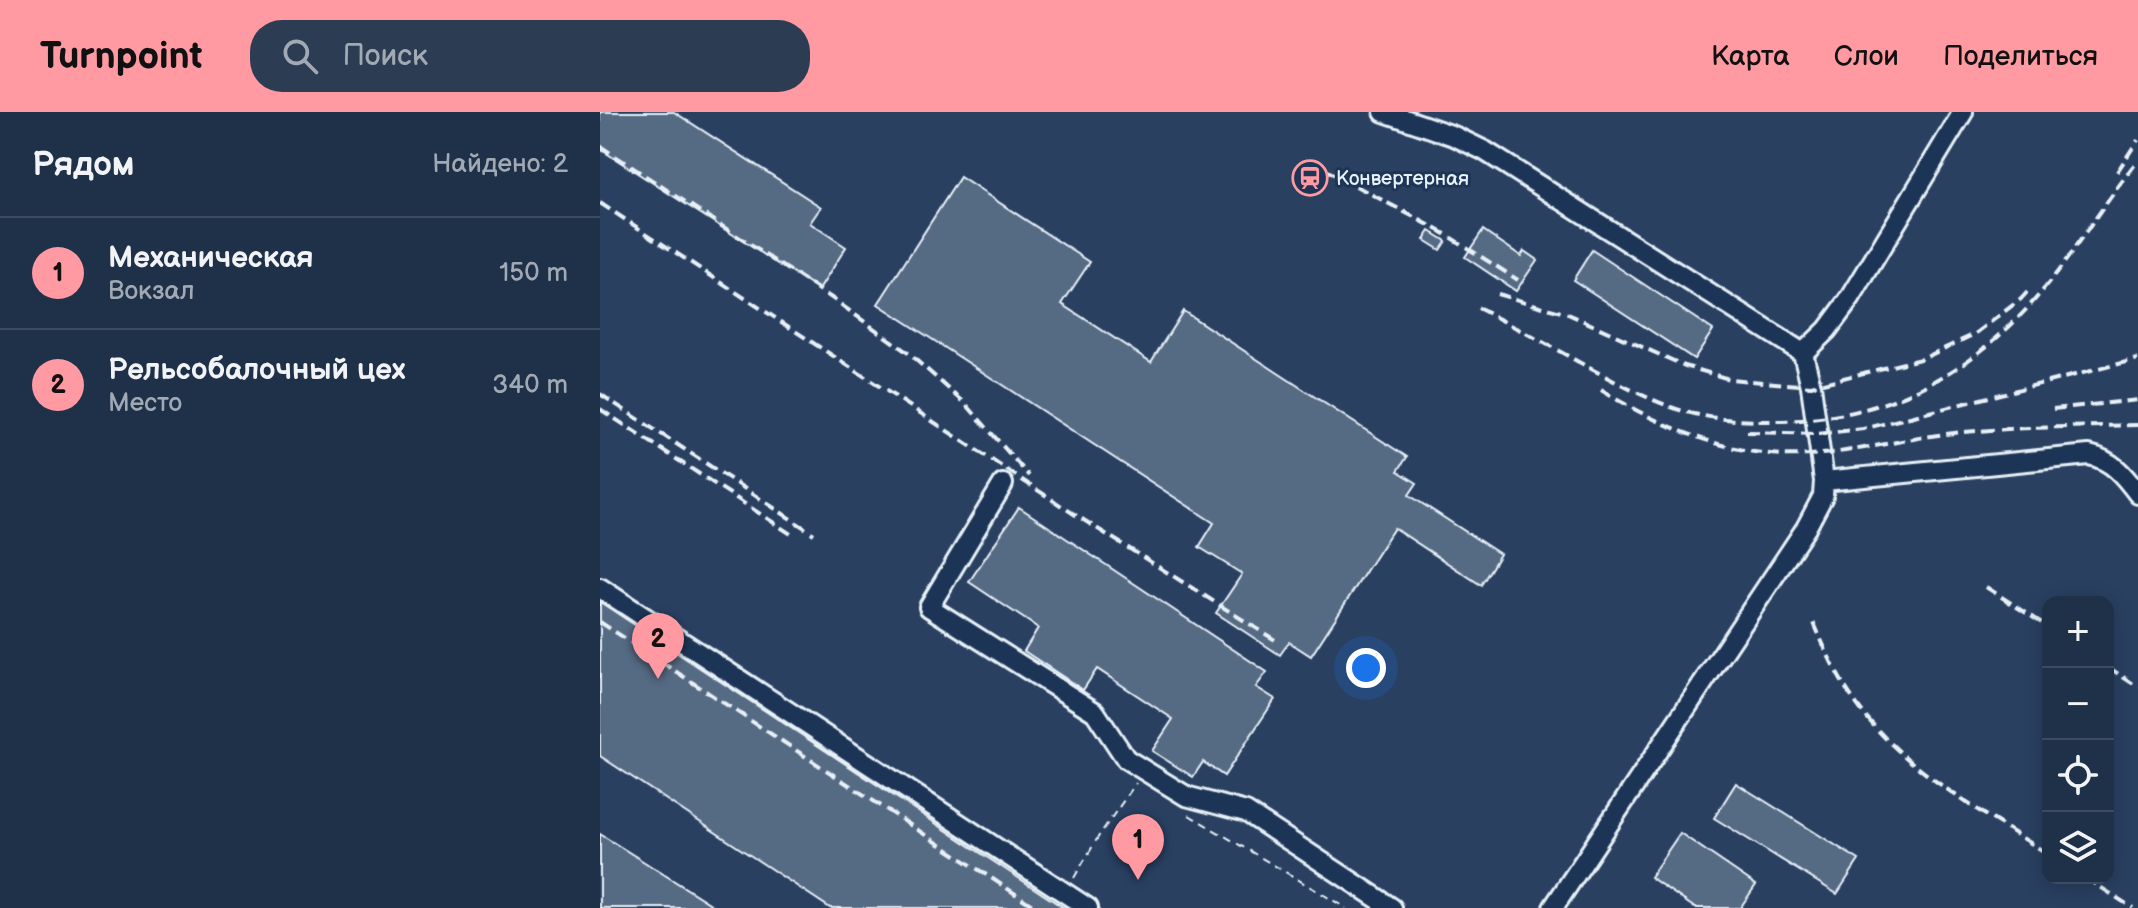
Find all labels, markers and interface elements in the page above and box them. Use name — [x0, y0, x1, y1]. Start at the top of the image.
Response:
search box — [250, 20, 810, 92]
text: Turnpoint — [40, 34, 202, 79]
icon: search — [278, 34, 322, 78]
text: Поиск — [342, 38, 428, 74]
text: Карта — [1711, 40, 1790, 73]
text: Слои — [1834, 40, 1899, 73]
text: Поделиться — [1943, 40, 2098, 73]
text: Рядом — [32, 144, 134, 185]
text: Найдено: 2 — [432, 149, 568, 180]
station icon: Конвертерная — [1291, 159, 1329, 197]
place label: Конвертерная — [1336, 167, 1469, 191]
text: Механическая — [108, 240, 314, 276]
text: 1 — [53, 258, 63, 289]
text: 150 m — [499, 258, 568, 289]
text: Вокзал — [108, 276, 195, 307]
text: Рельсобалочный цех — [108, 352, 405, 388]
text: 2 — [50, 370, 66, 401]
text: 340 m — [492, 370, 568, 401]
text: Место — [108, 388, 182, 419]
map controls — [2042, 596, 2114, 884]
button: + — [2042, 596, 2114, 668]
pin: 2 — [632, 613, 684, 679]
your location — [1346, 648, 1386, 688]
button: − — [2042, 668, 2114, 740]
button: locate — [2042, 740, 2114, 812]
button: layers — [2042, 812, 2114, 884]
pin: 1 — [1112, 814, 1164, 880]

